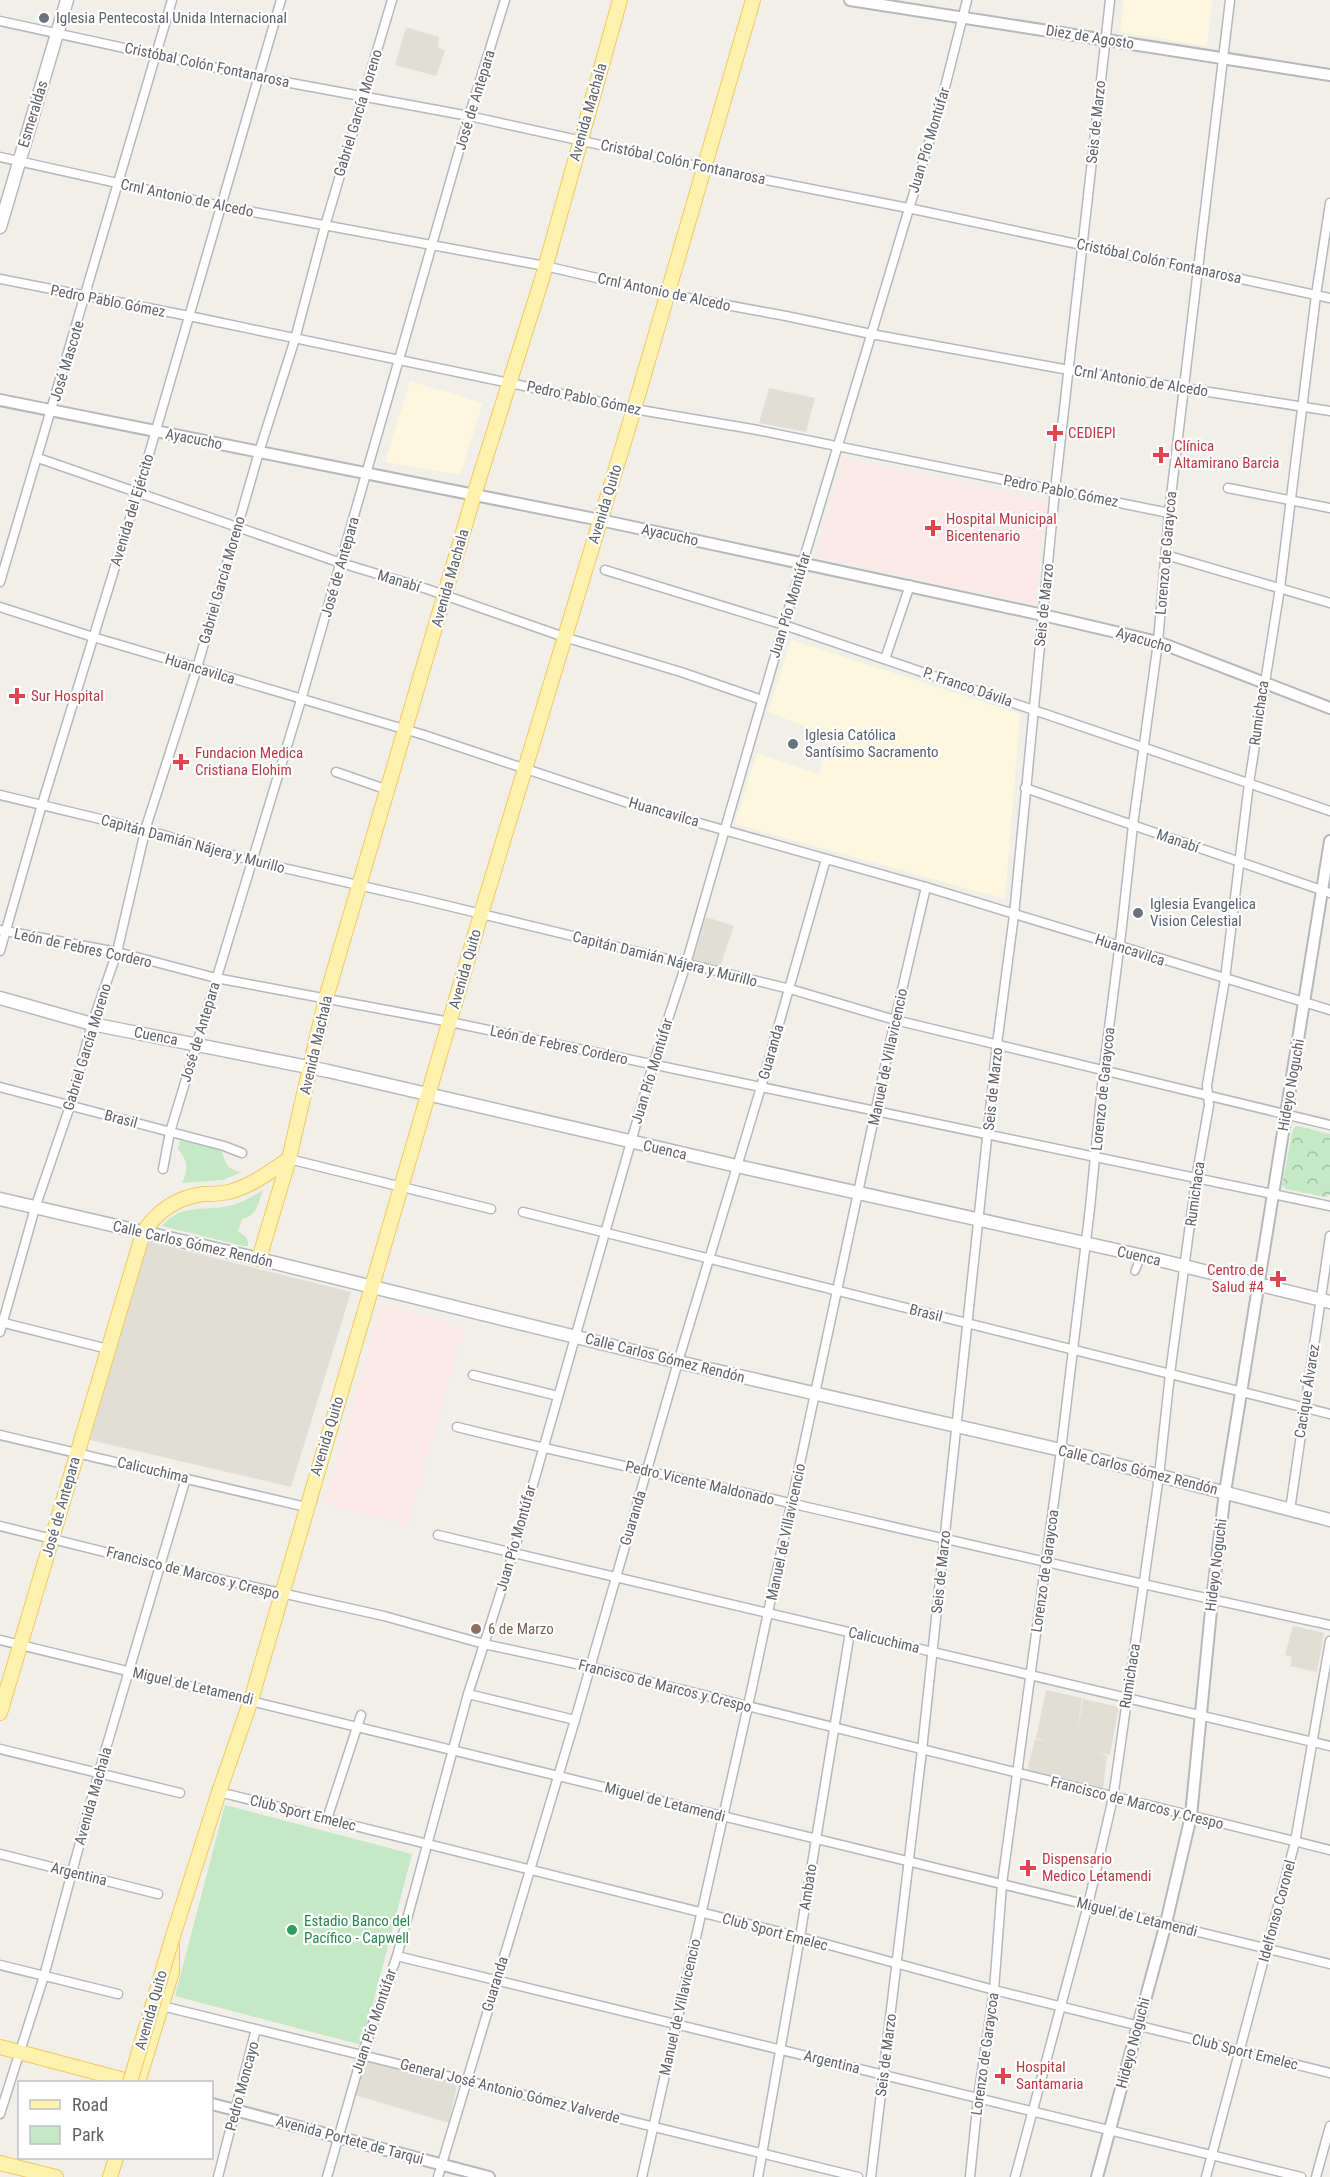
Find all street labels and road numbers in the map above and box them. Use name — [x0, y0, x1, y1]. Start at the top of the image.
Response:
street label: Diez de Agosto — [1045, 21, 1135, 53]
street label: Cristóbal Colón Fontanarosa — [123, 39, 291, 91]
street label: Gabriel García Moreno — [330, 47, 386, 179]
street label: José de Antepara — [451, 48, 499, 152]
street label: Avenida Machala — [565, 61, 611, 163]
street label: Esmeraldas — [14, 78, 52, 150]
street label: Seis de Marzo — [1083, 80, 1109, 164]
street label: Juan Pío Montúfar — [904, 85, 954, 195]
street label: Cristóbal Colón Fontanarosa — [599, 136, 767, 188]
street label: Crnl Antonio de Alcedo — [119, 175, 255, 221]
street label: Cristóbal Colón Fontanarosa — [1075, 235, 1243, 287]
street label: Crnl Antonio de Alcedo — [596, 269, 732, 315]
street label: Pedro Pablo Gómez — [49, 281, 167, 321]
street label: José Mascote — [46, 318, 88, 404]
street label: Crnl Antonio de Alcedo — [1073, 362, 1209, 400]
street label: Pedro Pablo Gómez — [525, 377, 643, 419]
street label: Ayacucho — [164, 425, 224, 453]
street label: Avenida del Ejército — [106, 452, 158, 568]
street label: Avenida Quito — [584, 462, 626, 546]
street label: Pedro Pablo Gómez — [1002, 471, 1120, 511]
street label: Lorenzo de Garaycoa — [1152, 490, 1180, 616]
street label: Gabriel García Moreno — [195, 514, 249, 646]
street label: José de Antepara — [317, 515, 363, 619]
street label: Ayacucho — [640, 520, 700, 550]
street label: Avenida Machala — [427, 527, 473, 629]
street label: Juan Pío Montúfar — [765, 550, 815, 660]
street label: Seis de Marzo — [1031, 563, 1057, 647]
street label: Manabí — [375, 566, 424, 596]
street label: Ayacucho — [1114, 623, 1174, 657]
street label: Huancavilca — [163, 650, 237, 688]
street label: P. Franco Dávila — [921, 663, 1015, 711]
street label: Rumichaca — [1246, 679, 1272, 747]
street label: Huancavilca — [627, 793, 701, 831]
street label: Capitán Damián Nájera y Murillo — [99, 811, 287, 877]
street label: Manabí — [1154, 825, 1203, 857]
street label: León de Febres Cordero — [12, 925, 154, 971]
street label: Avenida Quito — [445, 927, 485, 1011]
street label: Capitán Damián Nájera y Murillo — [571, 927, 759, 991]
street label: Huancavilca — [1093, 930, 1167, 970]
street label: José de Antepara — [176, 980, 224, 1084]
street label: Gabriel García Moreno — [59, 981, 115, 1113]
street label: Manuel de Villavicencio — [865, 987, 911, 1127]
street label: Avenida Machala — [296, 994, 336, 1096]
street label: Juan Pío Montúfar — [627, 1016, 677, 1126]
street label: León de Febres Cordero — [488, 1022, 630, 1068]
street label: Guaranda — [755, 1022, 787, 1082]
street label: Cuenca — [133, 1023, 179, 1049]
street label: Lorenzo de Garaycoa — [1088, 1026, 1118, 1152]
street label: Hideyo Noguchi — [1274, 1037, 1308, 1133]
street label: Seis de Marzo — [980, 1047, 1006, 1131]
street label: Brasil — [103, 1106, 139, 1132]
street label: Cuenca — [641, 1136, 689, 1164]
street label: Rumichaca — [1182, 1160, 1208, 1228]
street label: Calle Carlos Gómez Rendón — [111, 1217, 275, 1271]
street label: Cuenca — [1115, 1242, 1163, 1270]
street label: Brasil — [908, 1300, 944, 1326]
street label: Calle Carlos Gómez Rendón — [583, 1329, 747, 1387]
street label: Cacique Álvarez — [1291, 1343, 1323, 1439]
street label: Avenida Quito — [306, 1394, 348, 1478]
street label: Calle Carlos Gómez Rendón — [1056, 1441, 1220, 1499]
street label: Calicuchima — [115, 1453, 191, 1487]
street label: José de Antepara — [38, 1455, 84, 1559]
street label: Pedro Vicente Maldonado — [624, 1457, 776, 1509]
street label: Manuel de Villavicencio — [763, 1462, 809, 1602]
street label: Juan Pío Montúfar — [492, 1482, 540, 1593]
street label: Guaranda — [616, 1488, 650, 1548]
street label: Lorenzo de Garaycoa — [1027, 1508, 1063, 1634]
street label: Hideyo Noguchi — [1201, 1518, 1231, 1612]
street label: Seis de Marzo — [928, 1530, 954, 1614]
street label: Francisco de Marcos y Crespo — [105, 1543, 281, 1603]
street label: Calicuchima — [846, 1623, 922, 1657]
street label: Rumichaca — [1116, 1642, 1144, 1710]
street label: Francisco de Marcos y Crespo — [577, 1656, 753, 1716]
street label: Miguel de Letamendi — [131, 1663, 255, 1709]
street label: Avenida Machala — [70, 1745, 116, 1847]
street label: Francisco de Marcos y Crespo — [1049, 1773, 1225, 1833]
street label: Miguel de Letamendi — [603, 1778, 727, 1826]
street label: Club Sport Emelec — [248, 1791, 358, 1835]
street label: Argentina — [49, 1858, 109, 1890]
street label: Idelfonso Coronel — [1255, 1858, 1299, 1964]
street label: Ambato — [795, 1863, 821, 1911]
street label: Miguel de Letamendi — [1075, 1893, 1199, 1941]
street label: Club Sport Emelec — [720, 1909, 830, 1955]
street label: Manuel de Villavicencio — [656, 1937, 704, 2077]
street label: Guaranda — [478, 1954, 512, 2014]
street label: Juan Pío Montúfar — [348, 1966, 400, 2076]
street label: Avenida Quito — [131, 1968, 171, 2052]
street label: Lorenzo de Garaycoa — [967, 1991, 1003, 2117]
street label: Hideyo Noguchi — [1112, 1996, 1154, 2090]
street label: Seis de Marzo — [872, 2012, 900, 2098]
street label: Club Sport Emelec — [1190, 2030, 1300, 2074]
street label: Pedro Moncayo — [221, 2039, 263, 2133]
street label: Argentina — [802, 2046, 862, 2078]
street label: General José Antonio Gómez Valverde — [398, 2055, 622, 2127]
street label: Avenida Portete de Tarqui — [274, 2112, 426, 2168]

